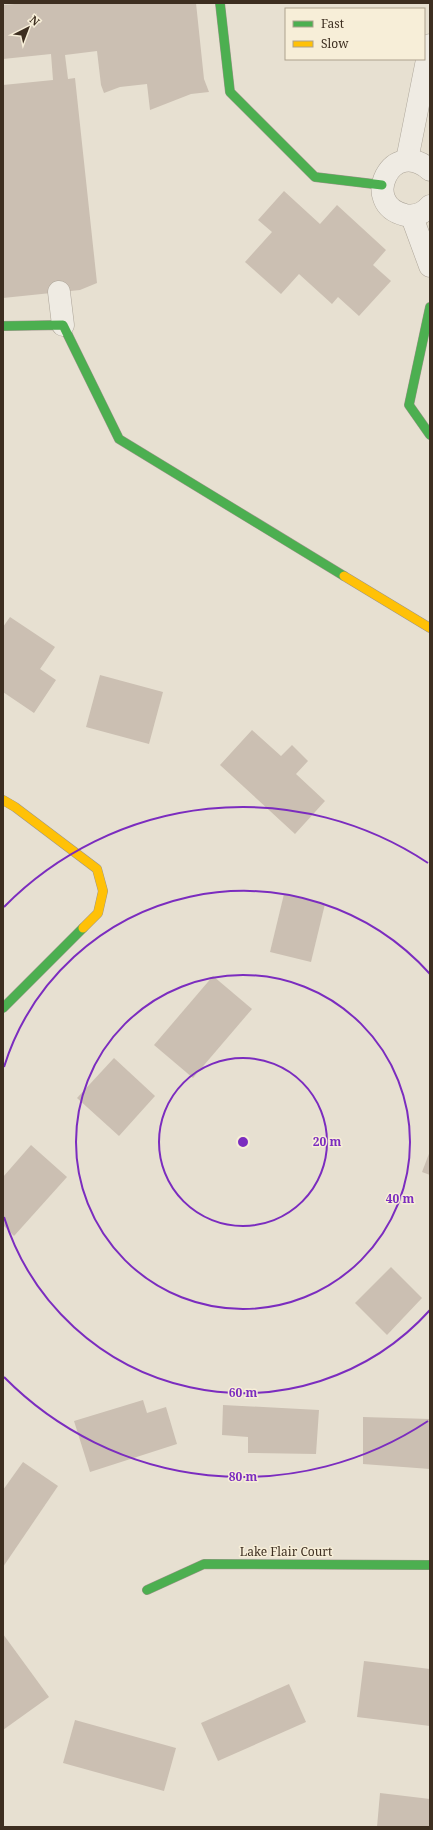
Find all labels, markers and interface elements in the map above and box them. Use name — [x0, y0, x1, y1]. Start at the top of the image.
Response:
north arrow — [8, 8, 48, 48]
legend — [285, 8, 425, 60]
text: N — [27, 12, 44, 29]
text: Fast — [321, 15, 344, 32]
text: Slow — [321, 35, 349, 52]
text: 20 m — [313, 1133, 341, 1150]
centre of rings — [236, 1135, 250, 1149]
text: 40 m — [386, 1190, 414, 1207]
text: 60 m — [229, 1384, 257, 1401]
text: 80 m — [229, 1468, 257, 1485]
street label: Lake Flair Court — [240, 1543, 332, 1560]

